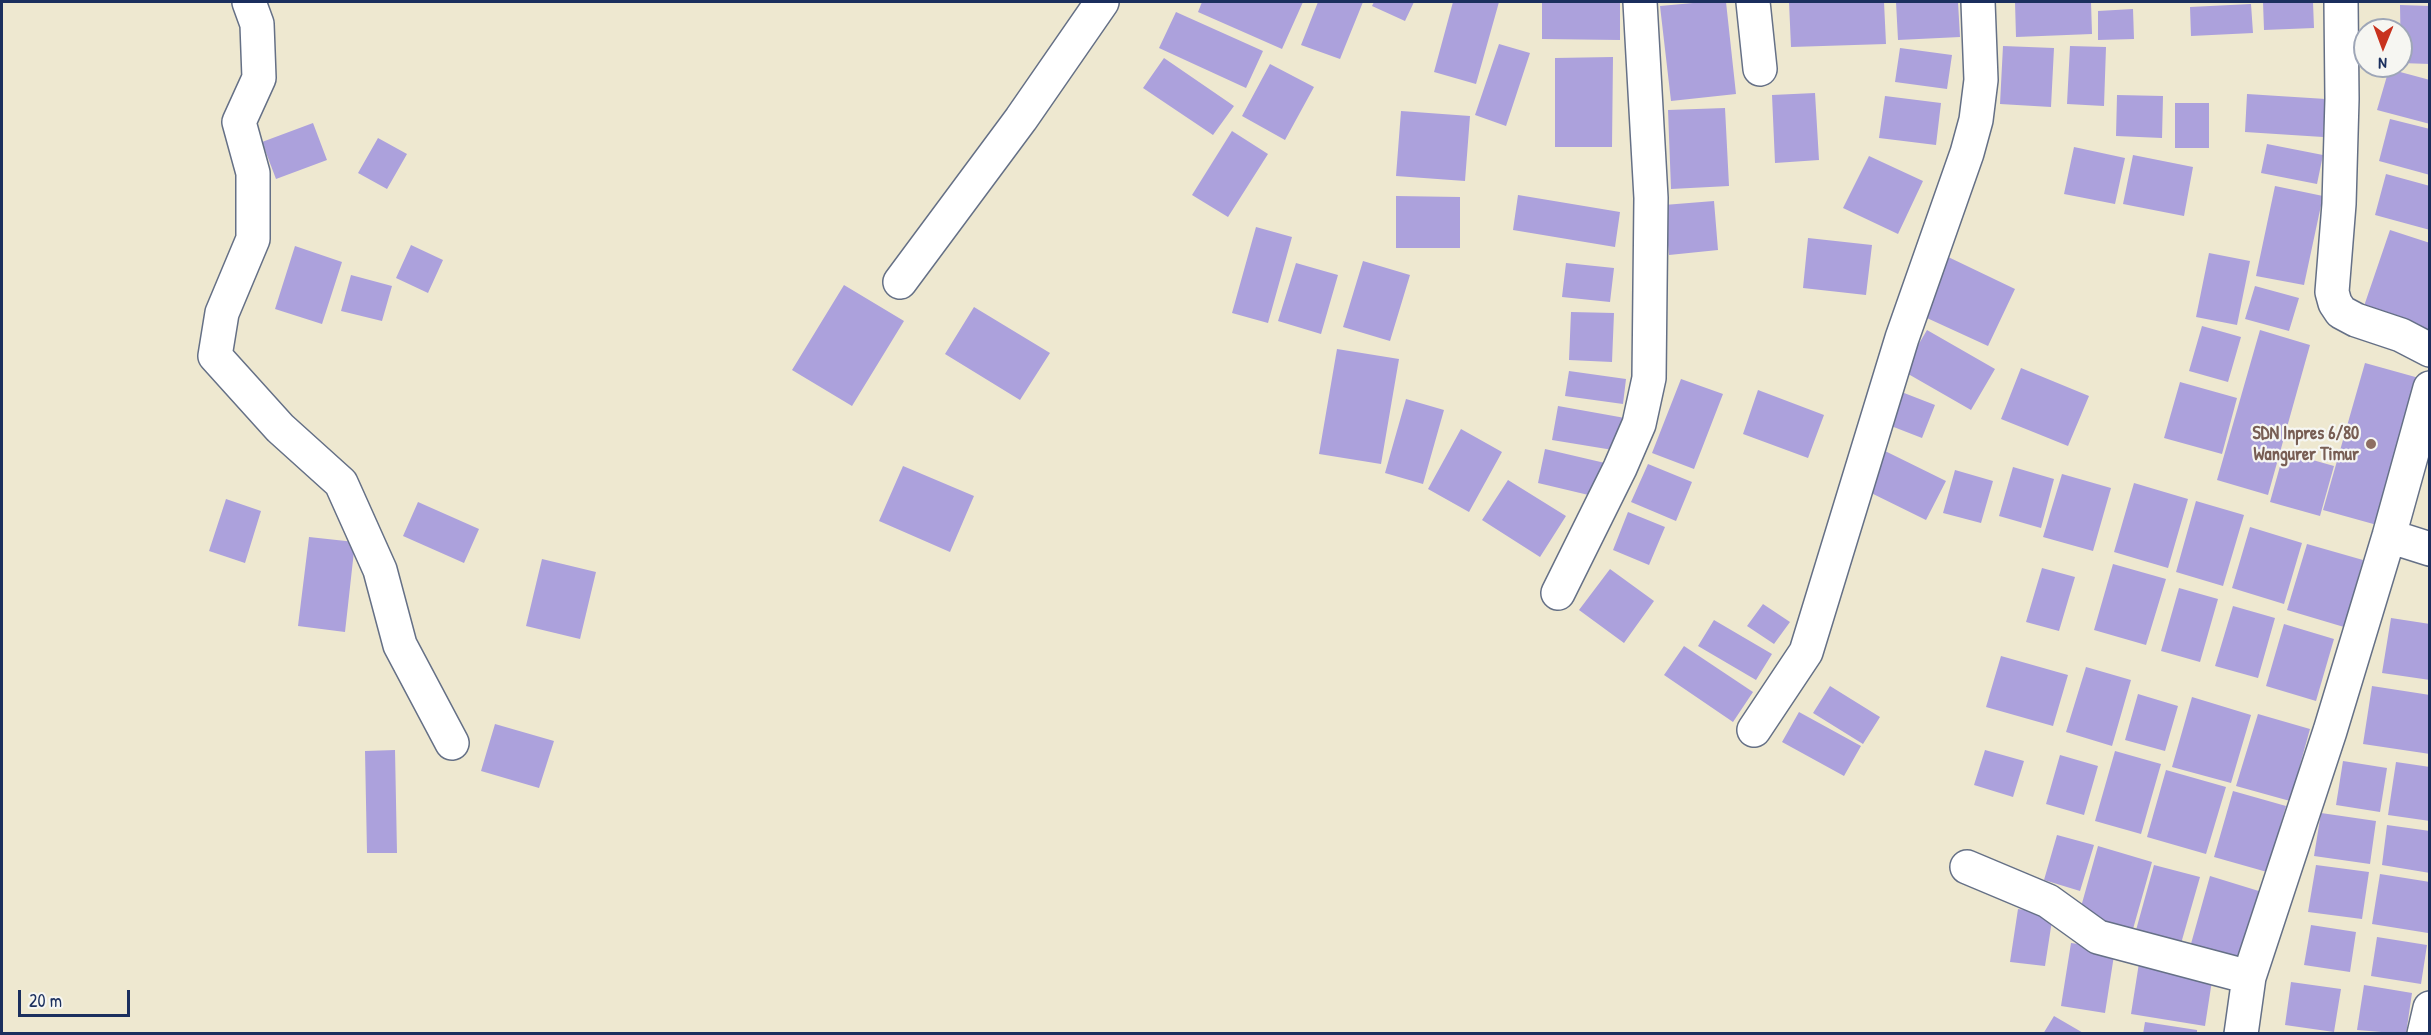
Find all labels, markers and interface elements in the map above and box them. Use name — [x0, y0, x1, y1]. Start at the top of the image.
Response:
north arrow — [2353, 18, 2413, 78]
text: N — [2378, 53, 2387, 75]
place label: SDN Inpres 6/80 Wangurer Timur — [2253, 423, 2359, 466]
marker: SDN Inpres 6/80 Wangurer Timur — [2364, 437, 2378, 451]
scale bar — [21, 978, 134, 1016]
text: 20 m — [29, 988, 62, 1013]

